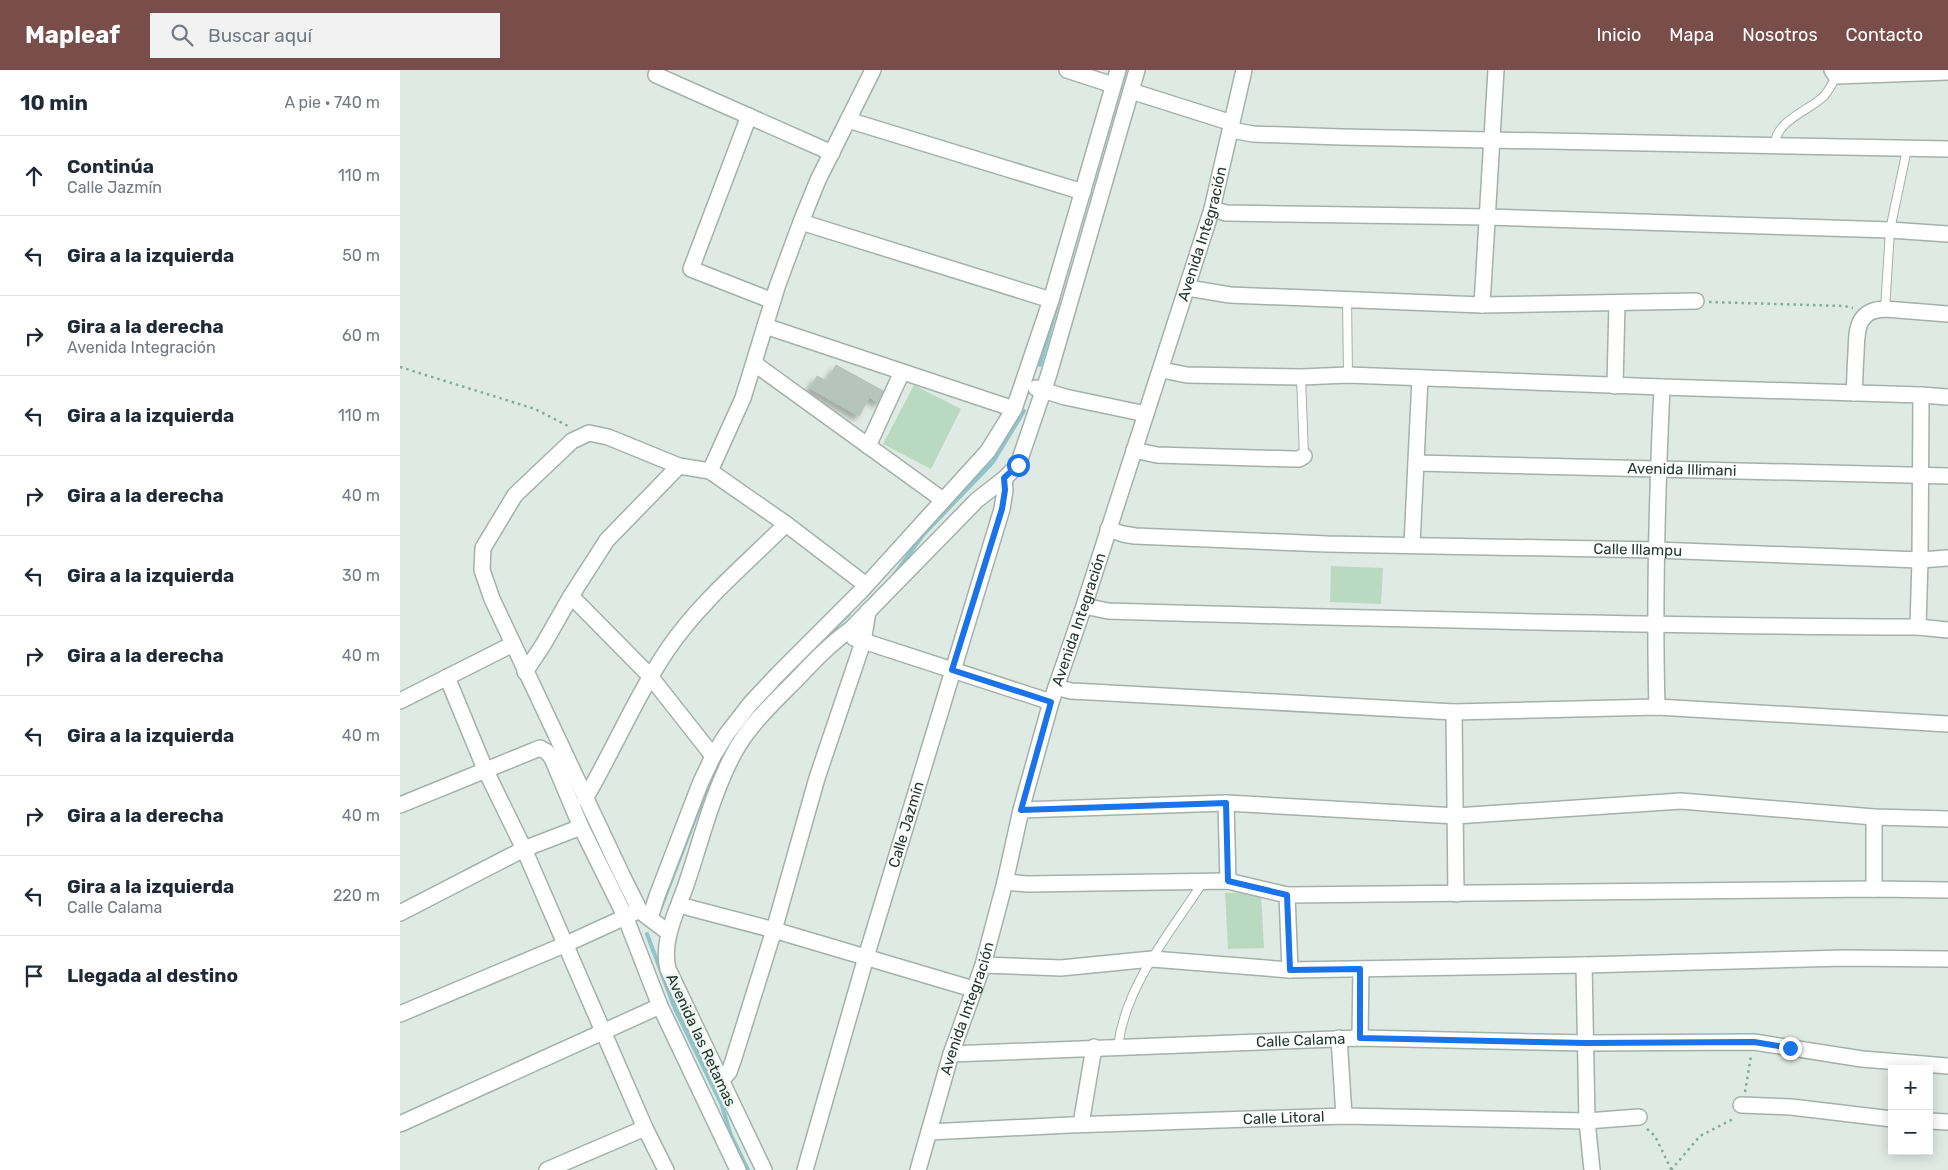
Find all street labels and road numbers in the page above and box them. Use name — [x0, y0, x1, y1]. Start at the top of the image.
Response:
street label: Avenida Integración — [1174, 165, 1230, 303]
street label: Avenida Illimani — [1627, 459, 1737, 480]
street label: Calle Illampu — [1593, 540, 1682, 560]
street label: Avenida Integración — [1048, 551, 1110, 689]
street label: Calle Jazmín — [885, 779, 928, 870]
street label: Avenida Integración — [936, 940, 998, 1077]
street label: Avenida las Retamas — [662, 971, 740, 1110]
street label: Calle Calama — [1256, 1030, 1346, 1051]
street label: Calle Litoral — [1243, 1108, 1325, 1128]

